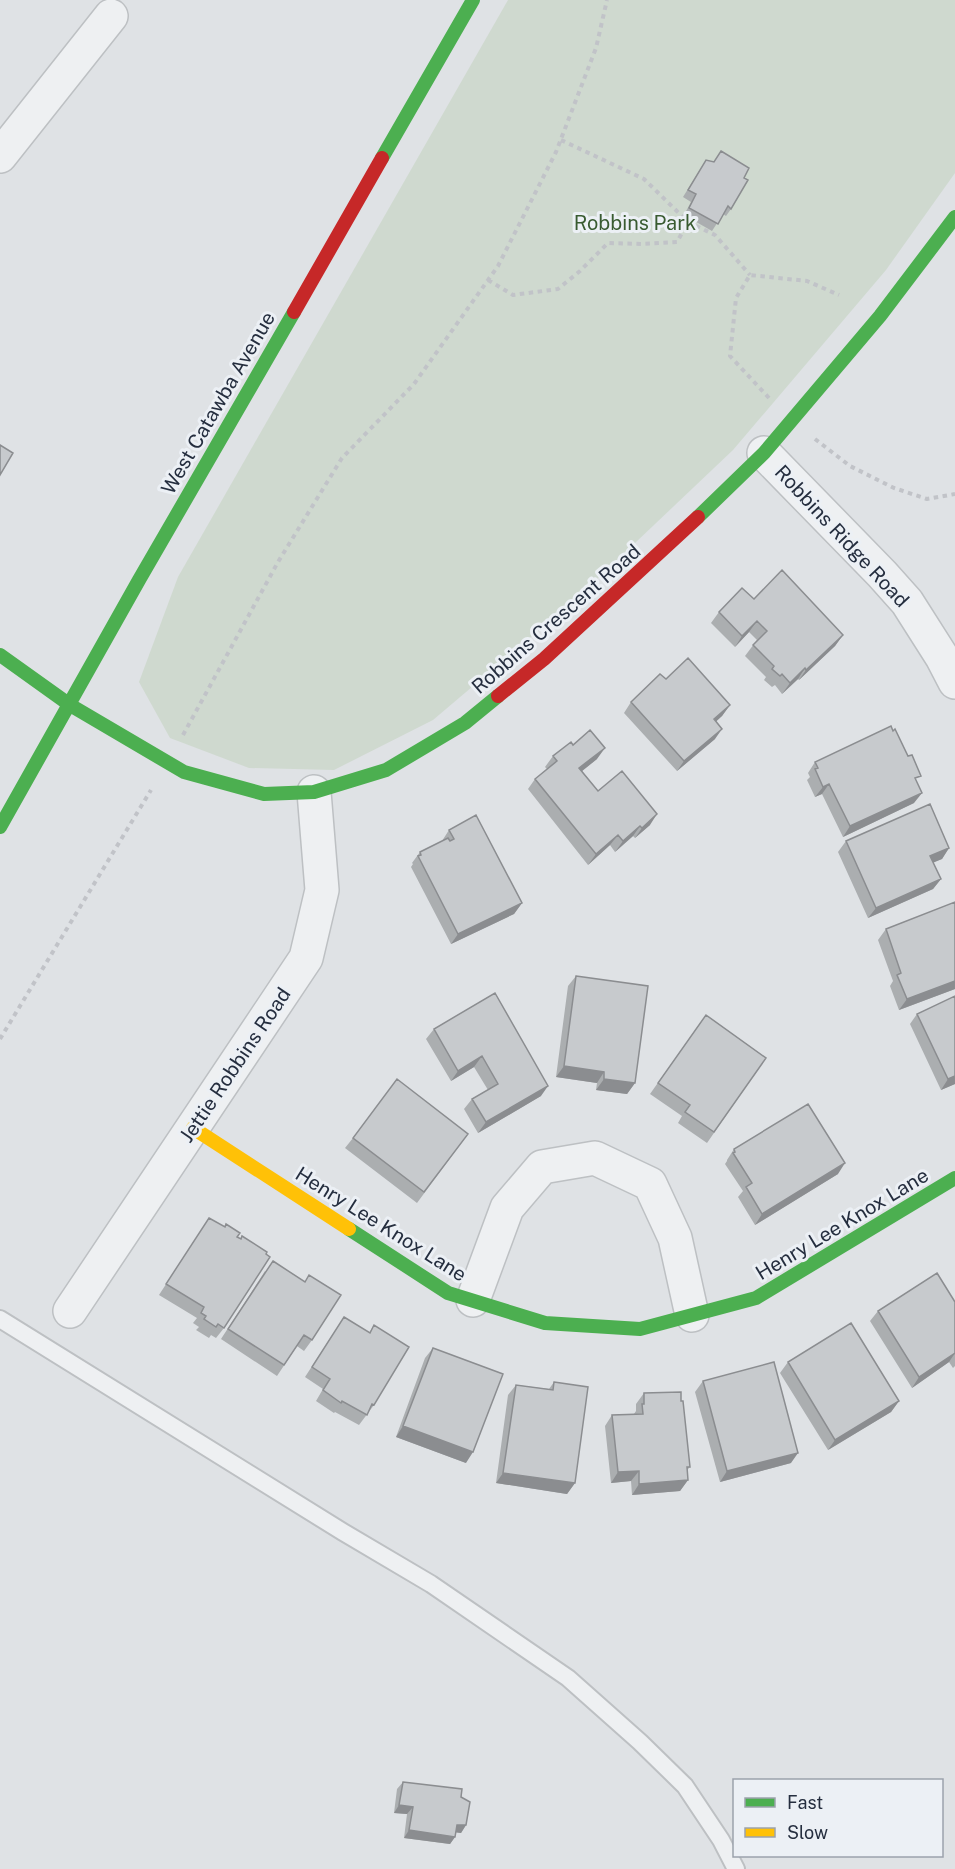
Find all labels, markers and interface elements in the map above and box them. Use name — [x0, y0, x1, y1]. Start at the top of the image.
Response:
park label: Robbins Park — [574, 211, 696, 235]
street label: West Catawba Avenue — [156, 308, 280, 498]
street label: Robbins Ridge Road — [770, 460, 914, 612]
street label: Robbins Crescent Road — [467, 539, 645, 699]
street label: Jettie Robbins Road — [174, 983, 296, 1147]
street label: Henry Lee Knox Lane — [291, 1162, 471, 1286]
street label: Henry Lee Knox Lane — [751, 1163, 933, 1285]
legend — [733, 1779, 943, 1857]
text: Fast — [787, 1792, 823, 1813]
text: Slow — [787, 1822, 828, 1843]

